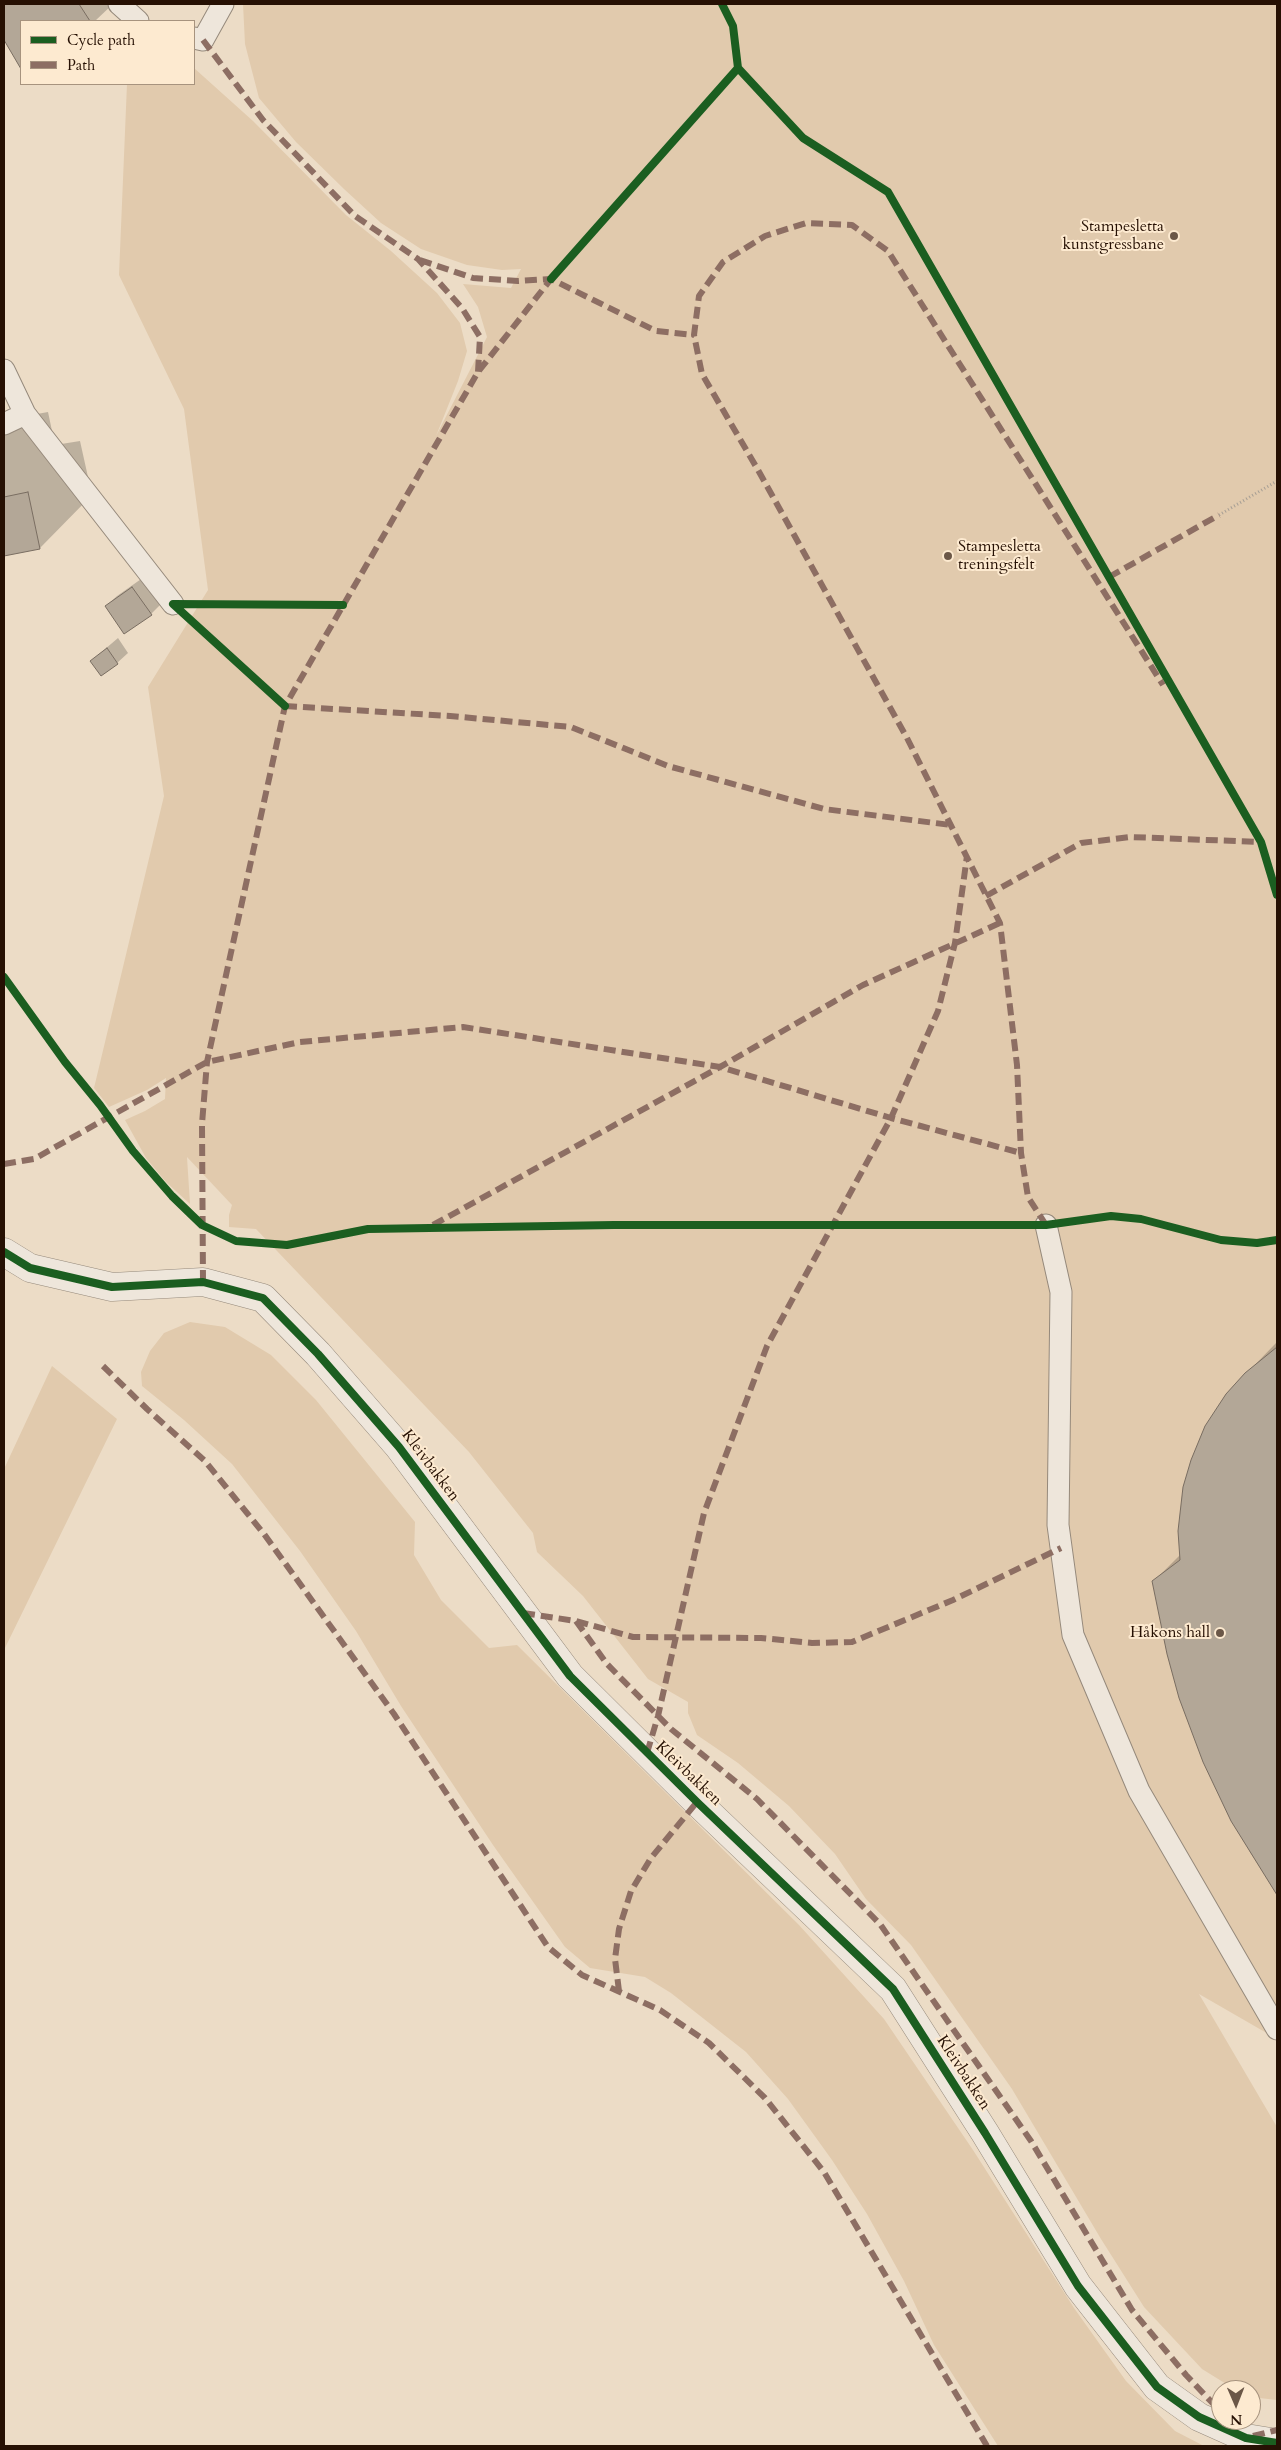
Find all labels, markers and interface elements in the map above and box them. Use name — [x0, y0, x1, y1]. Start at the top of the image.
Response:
legend — [20, 20, 195, 85]
text: Cycle path — [67, 30, 135, 50]
text: Path — [67, 55, 95, 75]
place label: Stampesletta kunstgressbane — [1063, 217, 1164, 255]
marker: Stampesletta kunstgressbane — [1168, 230, 1180, 242]
place label: Stampesletta treningsfelt — [958, 537, 1041, 575]
marker: Stampesletta treningsfelt — [942, 550, 954, 562]
street label: Kleivbakken — [397, 1426, 463, 1506]
place label: Håkons hall — [1130, 1623, 1210, 1643]
marker: Håkons hall — [1214, 1627, 1226, 1639]
street label: Kleivbakken — [651, 1738, 725, 1810]
street label: Kleivbakken — [932, 2032, 994, 2114]
north arrow — [1211, 2380, 1261, 2430]
text: N — [1230, 2410, 1242, 2429]

